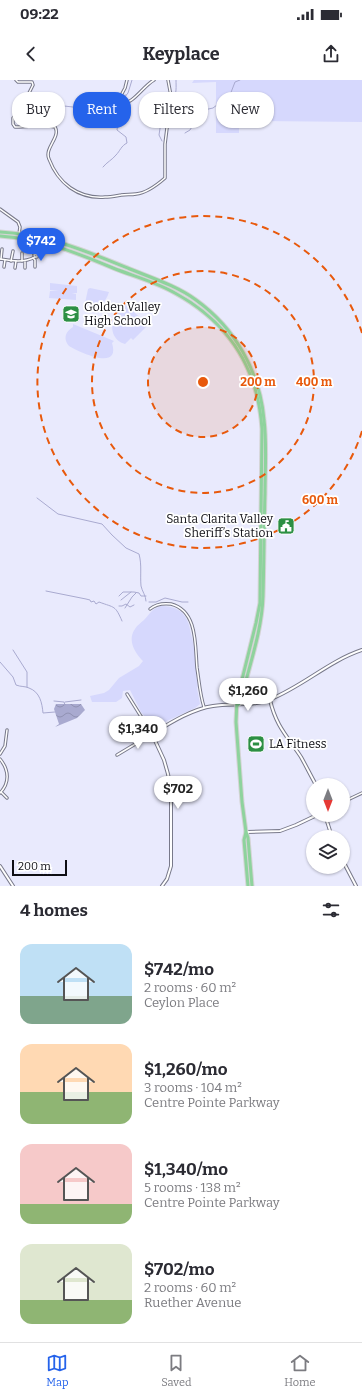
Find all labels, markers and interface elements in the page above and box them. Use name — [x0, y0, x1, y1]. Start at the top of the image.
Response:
text: 09:22 — [20, 5, 59, 23]
icon: back — [20, 43, 42, 65]
text: Keyplace — [142, 43, 220, 65]
icon: share — [320, 43, 342, 65]
chip: Buy — [12, 92, 65, 128]
chip: Rent — [73, 92, 131, 128]
chip: Filters — [139, 92, 208, 128]
chip: New — [216, 92, 274, 128]
pin: $742 — [17, 228, 65, 262]
text: $742 — [26, 233, 56, 248]
place label: Golden Valley High School — [84, 300, 161, 328]
school or university icon: Golden Valley High School — [61, 304, 81, 324]
centre of rings — [196, 375, 210, 389]
text: 200 m — [240, 375, 276, 389]
text: 400 m — [296, 375, 333, 389]
text: 600 m — [302, 493, 339, 507]
place label: Santa Clarita Valley Sheriff’s Station — [166, 512, 274, 540]
public building icon: Santa Clarita Valley Sheriff’s Station — [276, 516, 296, 536]
pin: $1,260 — [215, 678, 281, 712]
text: $1,260 — [228, 683, 268, 698]
pin: $1,340 — [105, 716, 171, 750]
text: $1,340 — [118, 721, 158, 736]
sports icon: LA Fitness — [246, 734, 266, 754]
place label: LA Fitness — [269, 737, 327, 751]
pin: $702 — [154, 776, 202, 810]
north arrow — [306, 778, 350, 822]
map controls — [306, 778, 350, 874]
text: $702 — [163, 781, 193, 796]
button: layers — [306, 830, 350, 874]
scale bar — [12, 858, 67, 877]
text: 200 m — [18, 860, 51, 873]
icon: filters — [320, 899, 342, 921]
text: 4 homes — [20, 900, 88, 921]
text: $742/mo — [144, 959, 214, 980]
icon: home — [52, 960, 100, 1008]
text: 2 rooms · 60 m² — [144, 980, 236, 995]
text: Ceylon Place — [144, 995, 219, 1010]
text: $1,260/mo — [144, 1059, 227, 1080]
icon: home — [52, 1060, 100, 1108]
text: 3 rooms · 104 m² — [144, 1080, 242, 1095]
text: Centre Pointe Parkway — [144, 1095, 280, 1110]
text: $1,340/mo — [144, 1159, 228, 1180]
icon: home — [52, 1160, 100, 1208]
text: 5 rooms · 138 m² — [144, 1180, 241, 1195]
text: Centre Pointe Parkway — [144, 1195, 280, 1210]
text: $702/mo — [144, 1259, 215, 1280]
icon: home — [52, 1260, 100, 1308]
text: 2 rooms · 60 m² — [144, 1280, 236, 1295]
text: Ruether Avenue — [144, 1295, 241, 1310]
tab: Map — [46, 1352, 69, 1389]
tab: Saved — [161, 1352, 192, 1389]
tab: Home — [284, 1352, 316, 1389]

